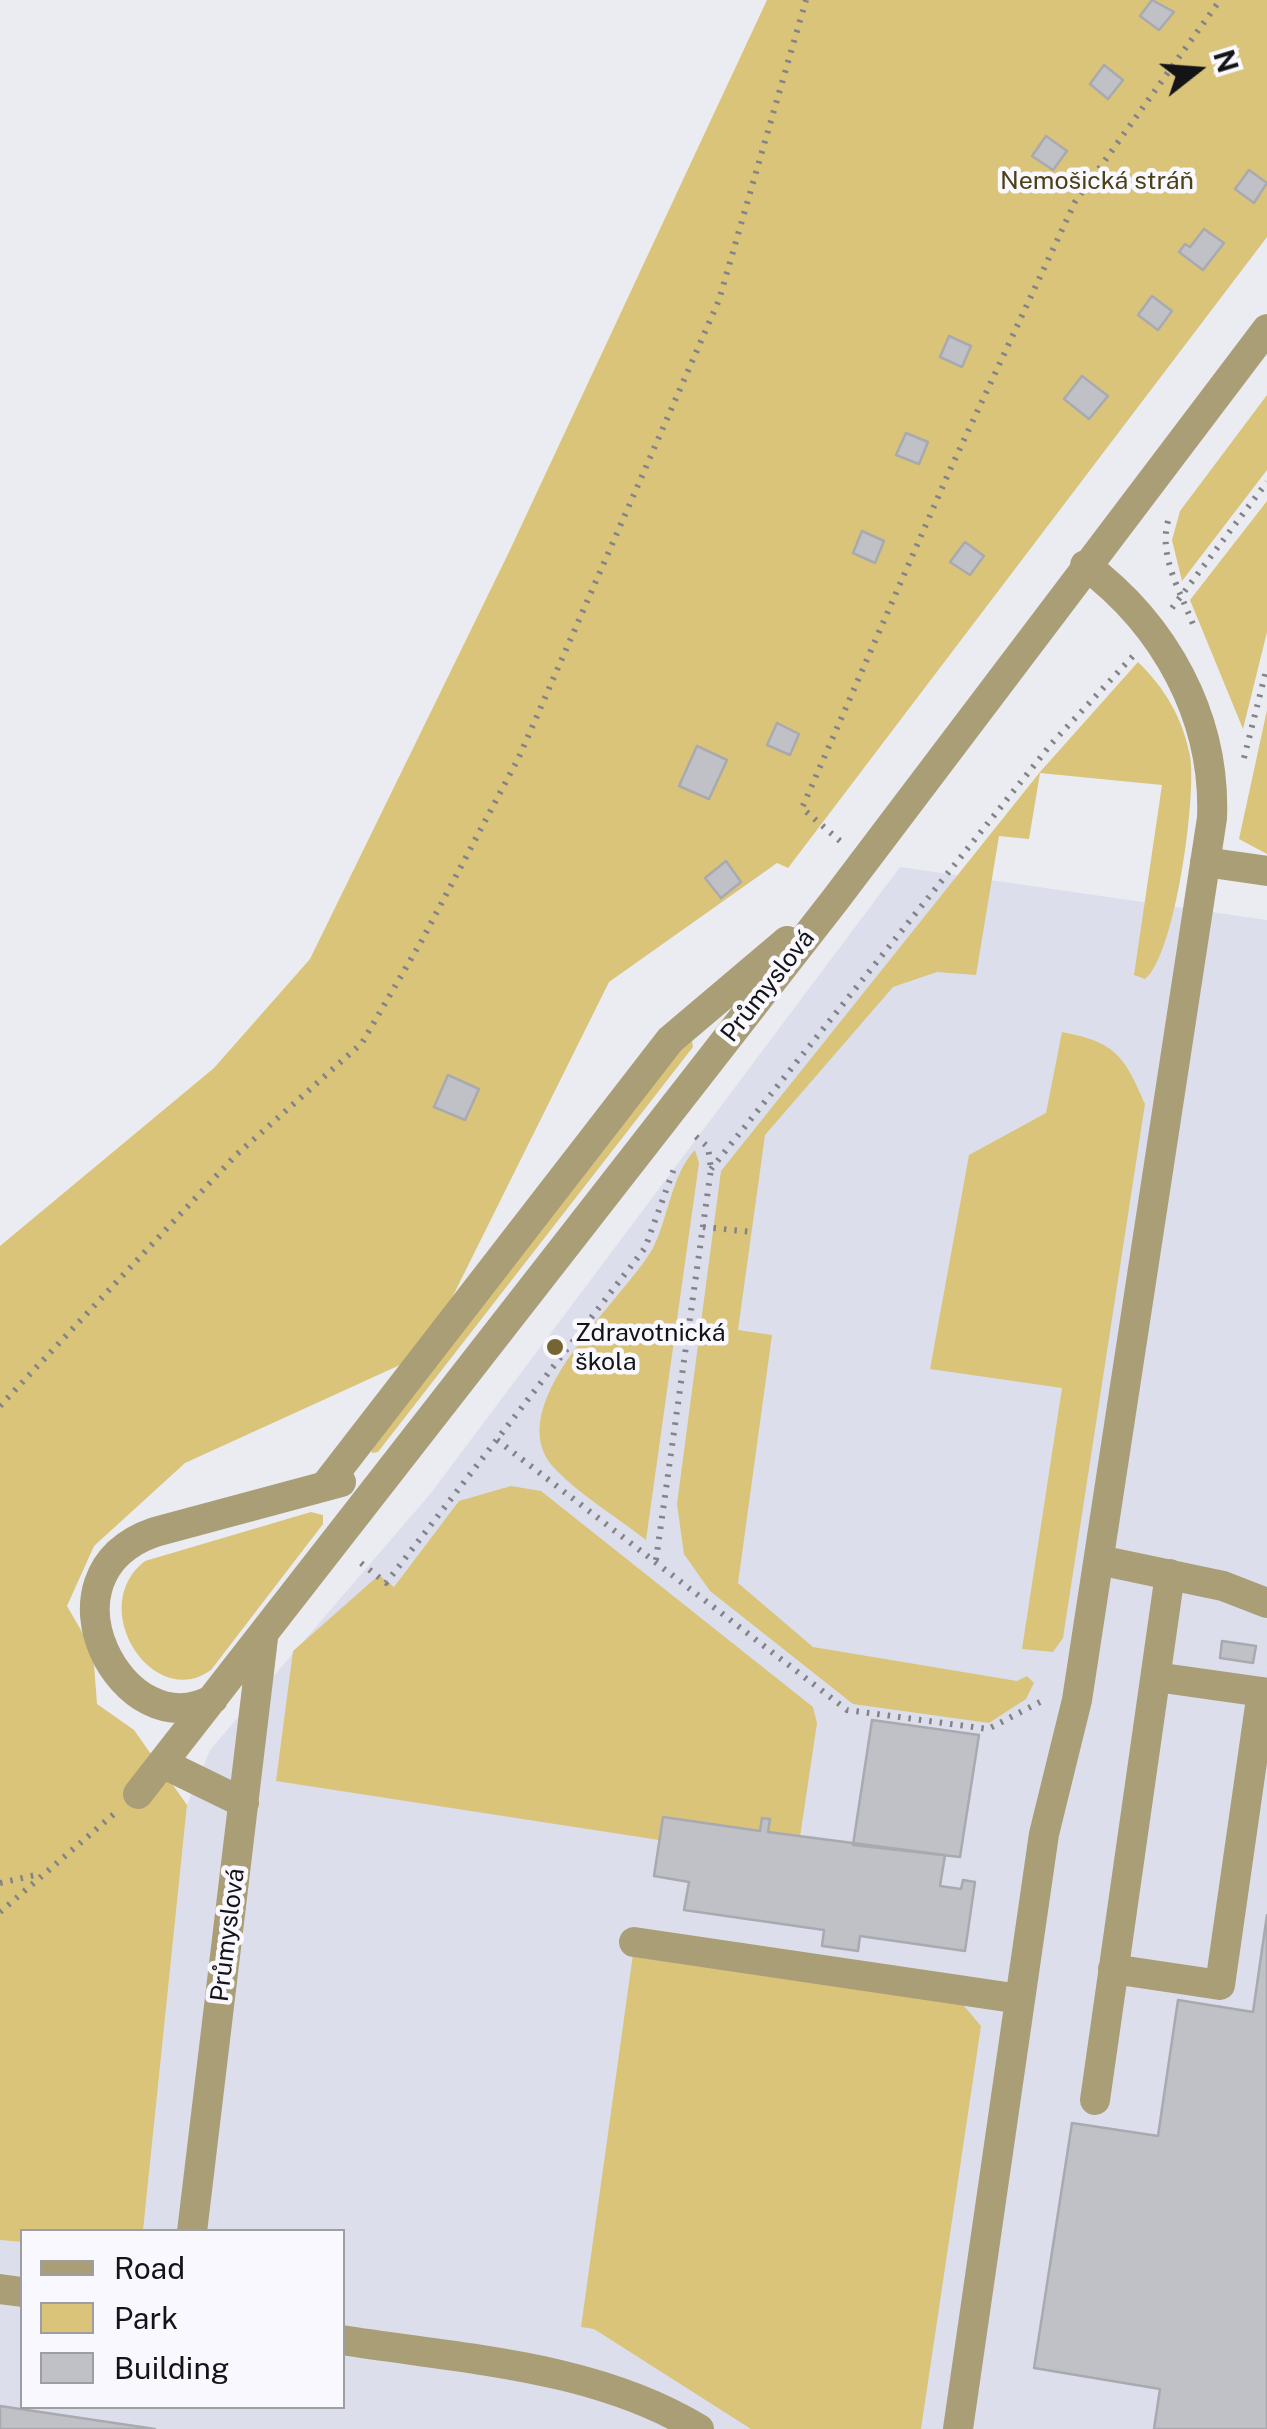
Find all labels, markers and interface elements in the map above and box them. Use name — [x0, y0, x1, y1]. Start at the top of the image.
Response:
north arrow — [1147, 20, 1247, 120]
text: N — [1207, 46, 1245, 76]
park label: Nemošická stráň — [1000, 166, 1194, 196]
street label: Průmyslová — [715, 924, 821, 1048]
place label: Zdravotnická škola — [575, 1318, 726, 1377]
marker: Zdravotnická škola — [544, 1336, 566, 1358]
street label: Průmyslová — [205, 1867, 251, 2003]
legend — [20, 2229, 345, 2409]
text: Road — [114, 2250, 185, 2286]
text: Park — [114, 2300, 178, 2336]
text: Building — [114, 2350, 229, 2386]

